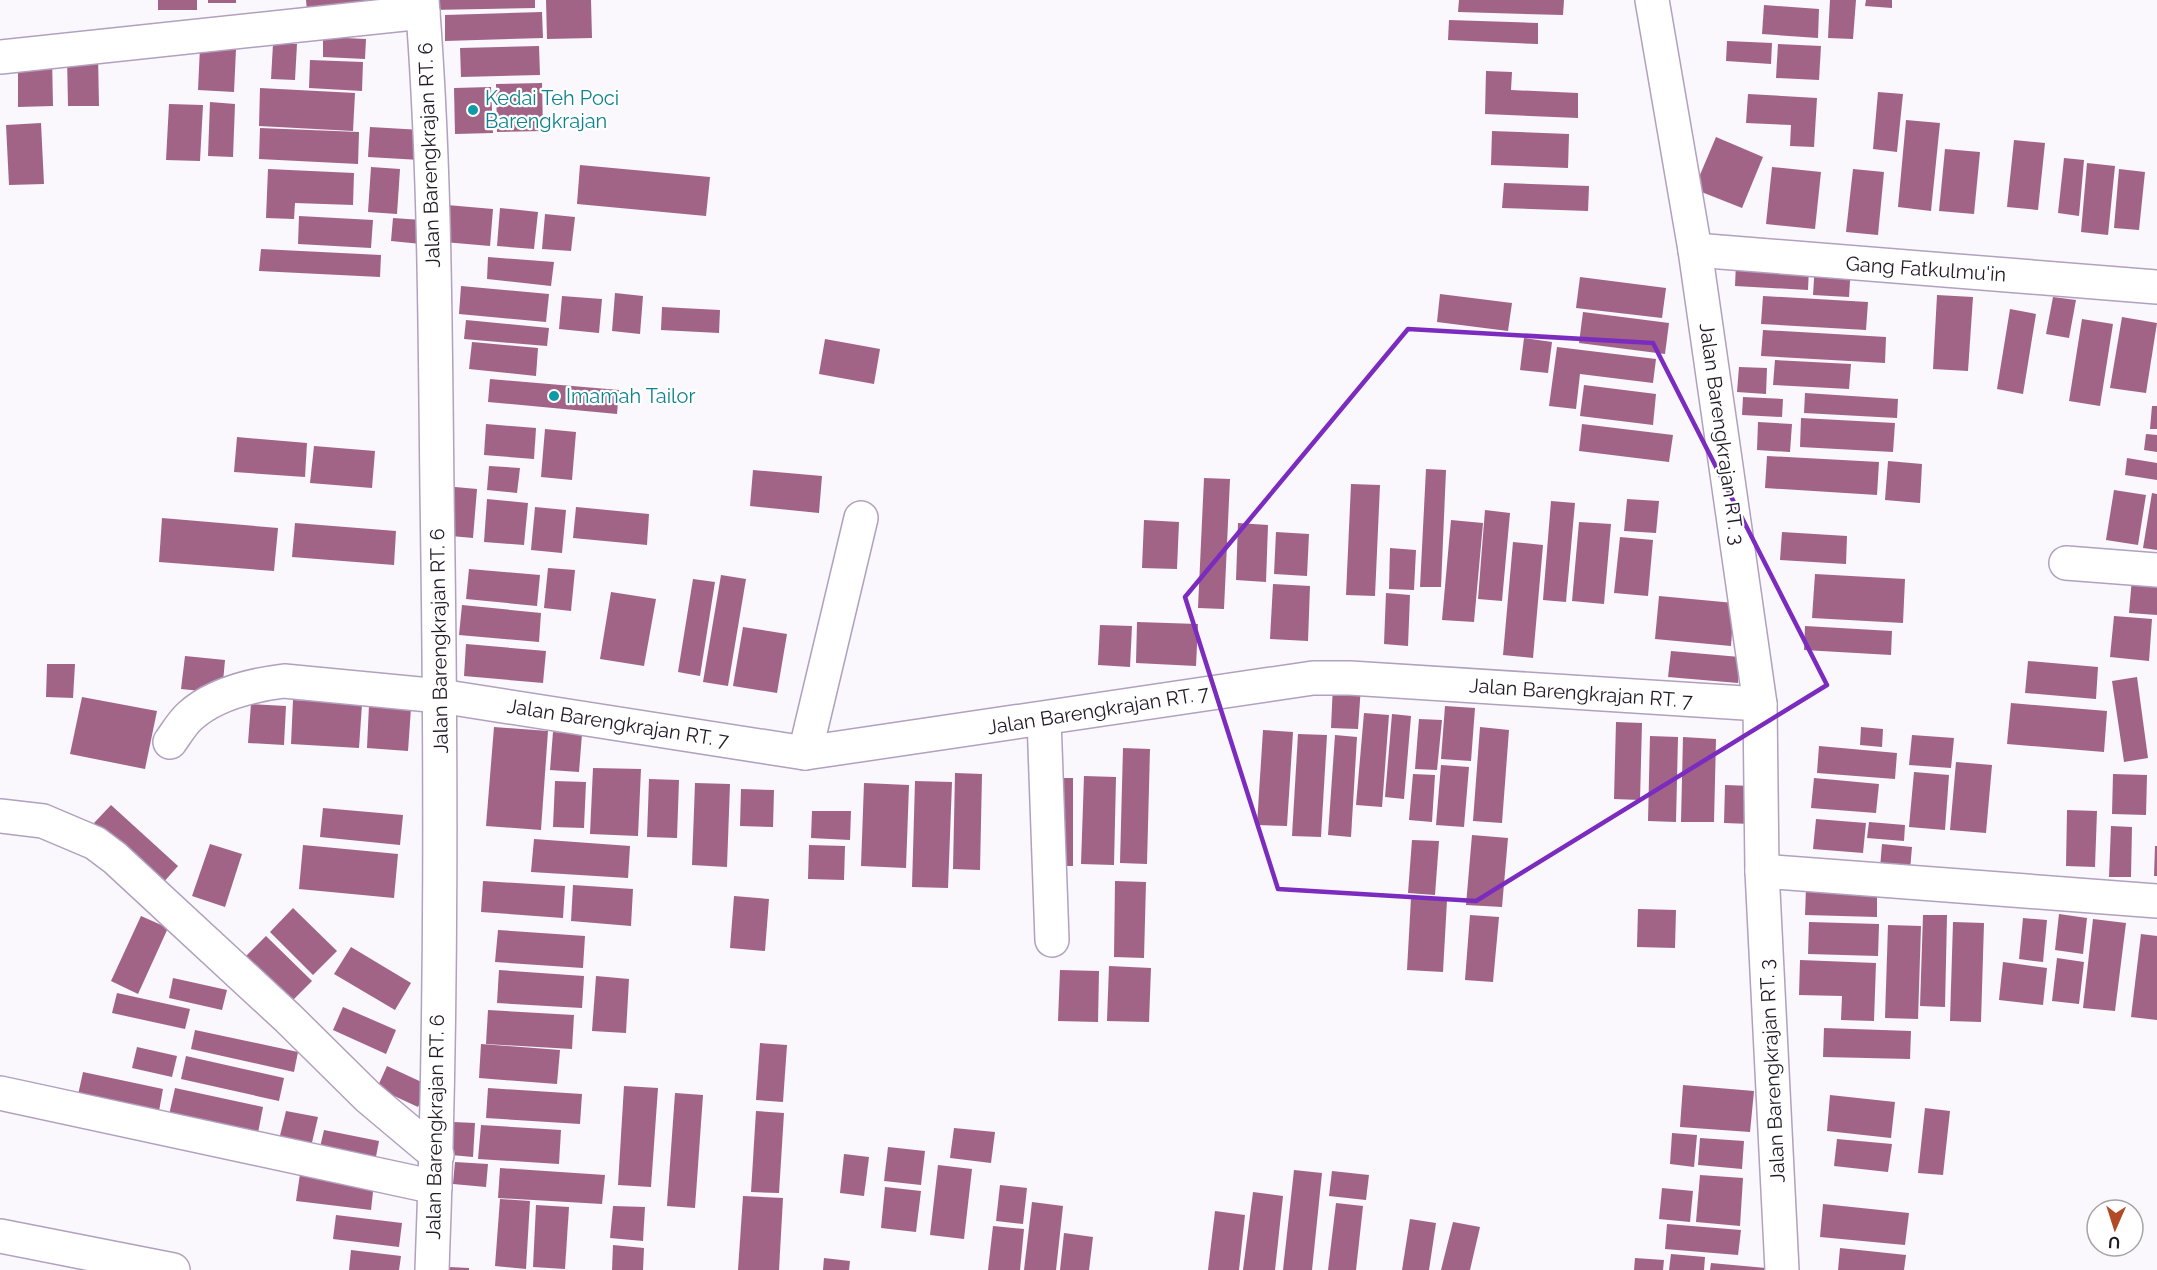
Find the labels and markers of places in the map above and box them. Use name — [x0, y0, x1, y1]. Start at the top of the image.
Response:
place label: Kedai Teh Poci Barengkrajan — [485, 86, 619, 133]
marker: Kedai Teh Poci Barengkrajan — [466, 103, 480, 117]
place label: Imamah Tailor — [566, 384, 695, 408]
marker: Imamah Tailor — [547, 389, 561, 403]

